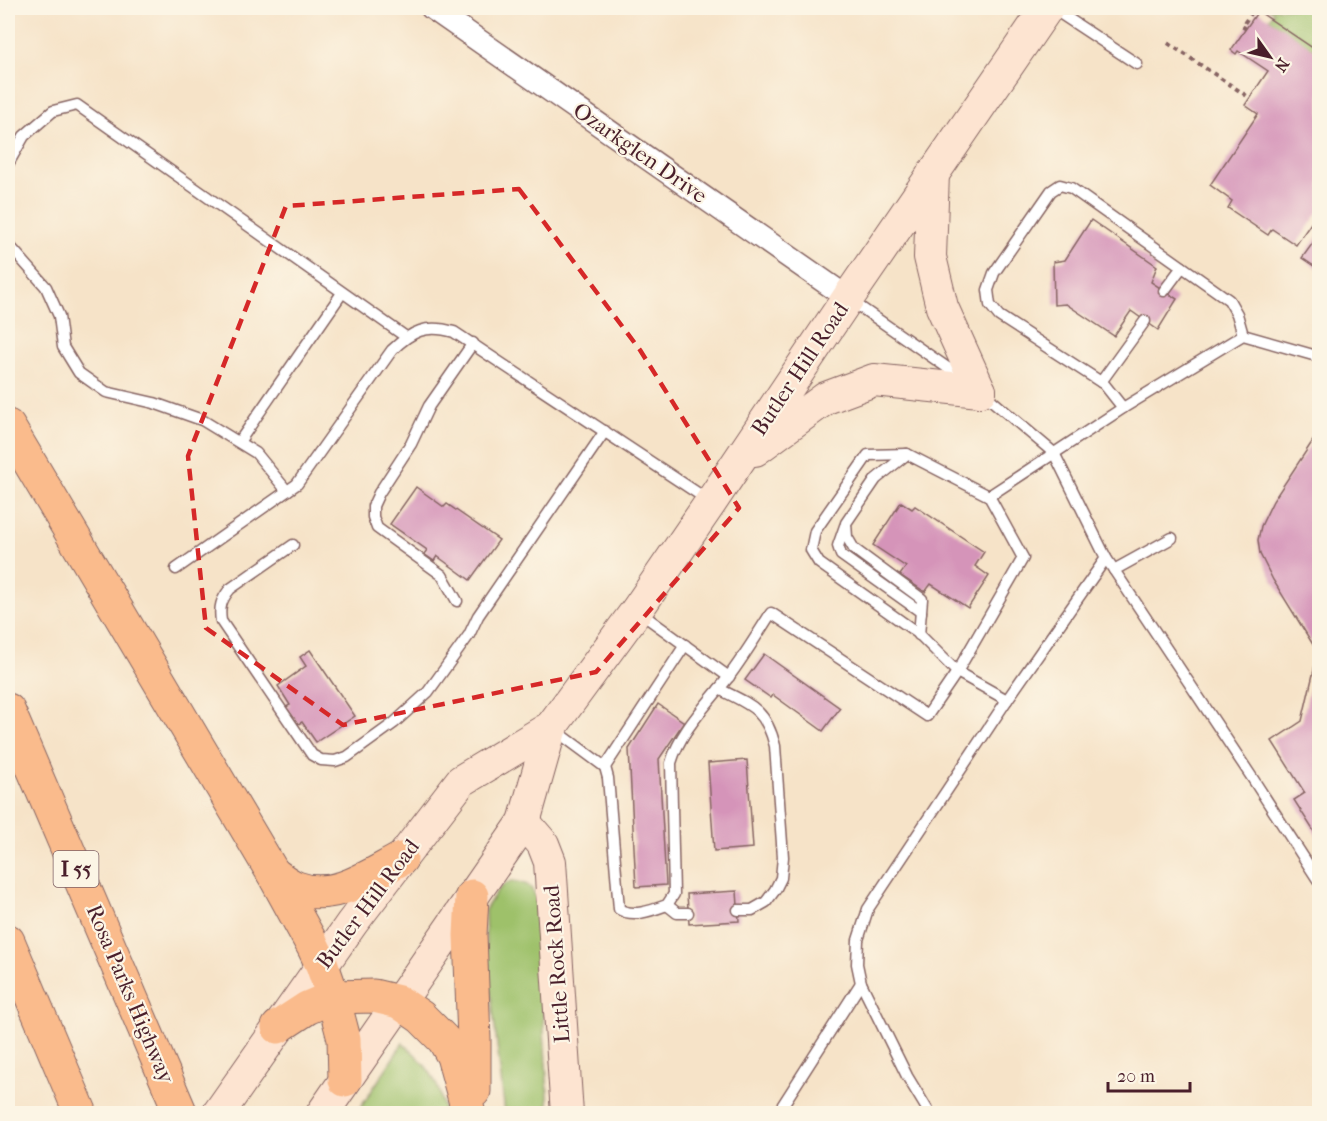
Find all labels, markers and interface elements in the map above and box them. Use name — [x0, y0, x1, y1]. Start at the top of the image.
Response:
north arrow — [1240, 27, 1300, 87]
text: N — [1270, 55, 1293, 76]
street label: Ozarkglen Drive — [568, 97, 712, 209]
street label: Butler Hill Road — [746, 297, 855, 441]
street label: Butler Hill Road — [311, 833, 426, 974]
road number: I 55 — [54, 851, 98, 887]
street label: Little Rock Road — [538, 883, 575, 1044]
street label: Rosa Parks Highway — [81, 901, 180, 1088]
scale bar — [1108, 1055, 1190, 1093]
text: 20 m — [1117, 1066, 1155, 1087]

